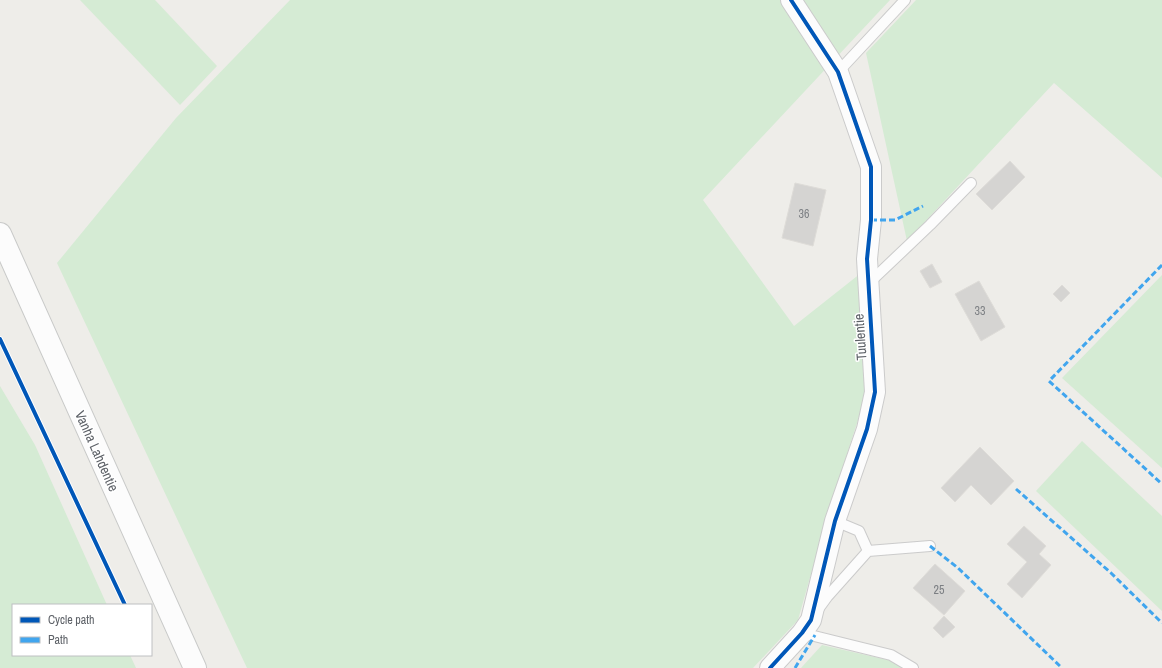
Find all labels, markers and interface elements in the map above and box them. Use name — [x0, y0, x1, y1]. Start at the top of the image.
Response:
house number: 36 — [799, 206, 809, 222]
house number: 33 — [975, 303, 985, 319]
street label: Tuulentie — [849, 313, 871, 361]
street label: Vanha Lahdentie — [71, 408, 123, 494]
house number: 25 — [934, 582, 945, 598]
legend — [12, 604, 152, 656]
text: Cycle path — [48, 612, 95, 628]
text: Path — [48, 632, 68, 648]

